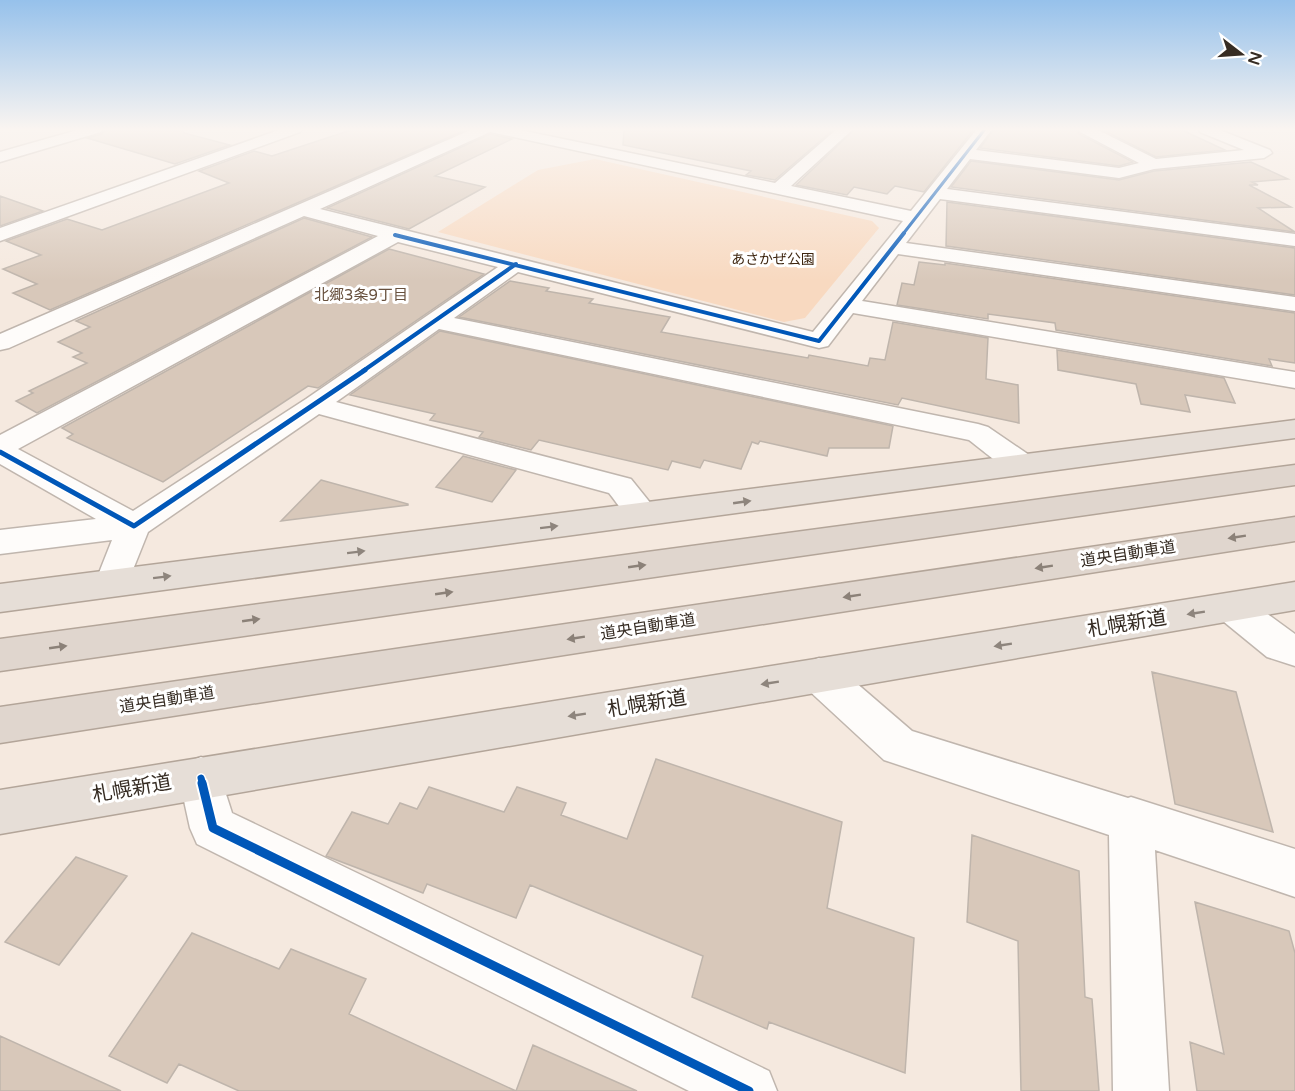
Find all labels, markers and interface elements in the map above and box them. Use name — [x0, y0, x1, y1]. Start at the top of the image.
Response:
north arrow — [1211, 24, 1271, 84]
text: N — [1243, 49, 1266, 67]
park label: あさかぜ公園 — [731, 251, 815, 268]
district label: 北郷3条9丁目 — [314, 286, 408, 304]
one-way arrow — [733, 497, 752, 506]
one-way arrow — [540, 523, 559, 532]
one-way arrow — [1228, 533, 1247, 542]
street label: 道央自動車道 — [1079, 537, 1177, 571]
one-way arrow — [346, 547, 365, 557]
one-way arrow — [628, 562, 647, 571]
one-way arrow — [1035, 562, 1054, 571]
one-way arrow — [153, 572, 172, 581]
one-way arrow — [435, 589, 454, 598]
one-way arrow — [842, 592, 861, 601]
street label: 札幌新道 — [1086, 606, 1168, 642]
one-way arrow — [1186, 608, 1205, 617]
street label: 道央自動車道 — [599, 610, 697, 644]
one-way arrow — [242, 616, 261, 625]
one-way arrow — [566, 634, 585, 643]
one-way arrow — [994, 640, 1013, 649]
one-way arrow — [49, 643, 68, 652]
one-way arrow — [760, 679, 779, 688]
street label: 道央自動車道 — [118, 683, 216, 717]
street label: 札幌新道 — [606, 686, 688, 722]
one-way arrow — [568, 711, 587, 720]
street label: 札幌新道 — [91, 770, 173, 808]

